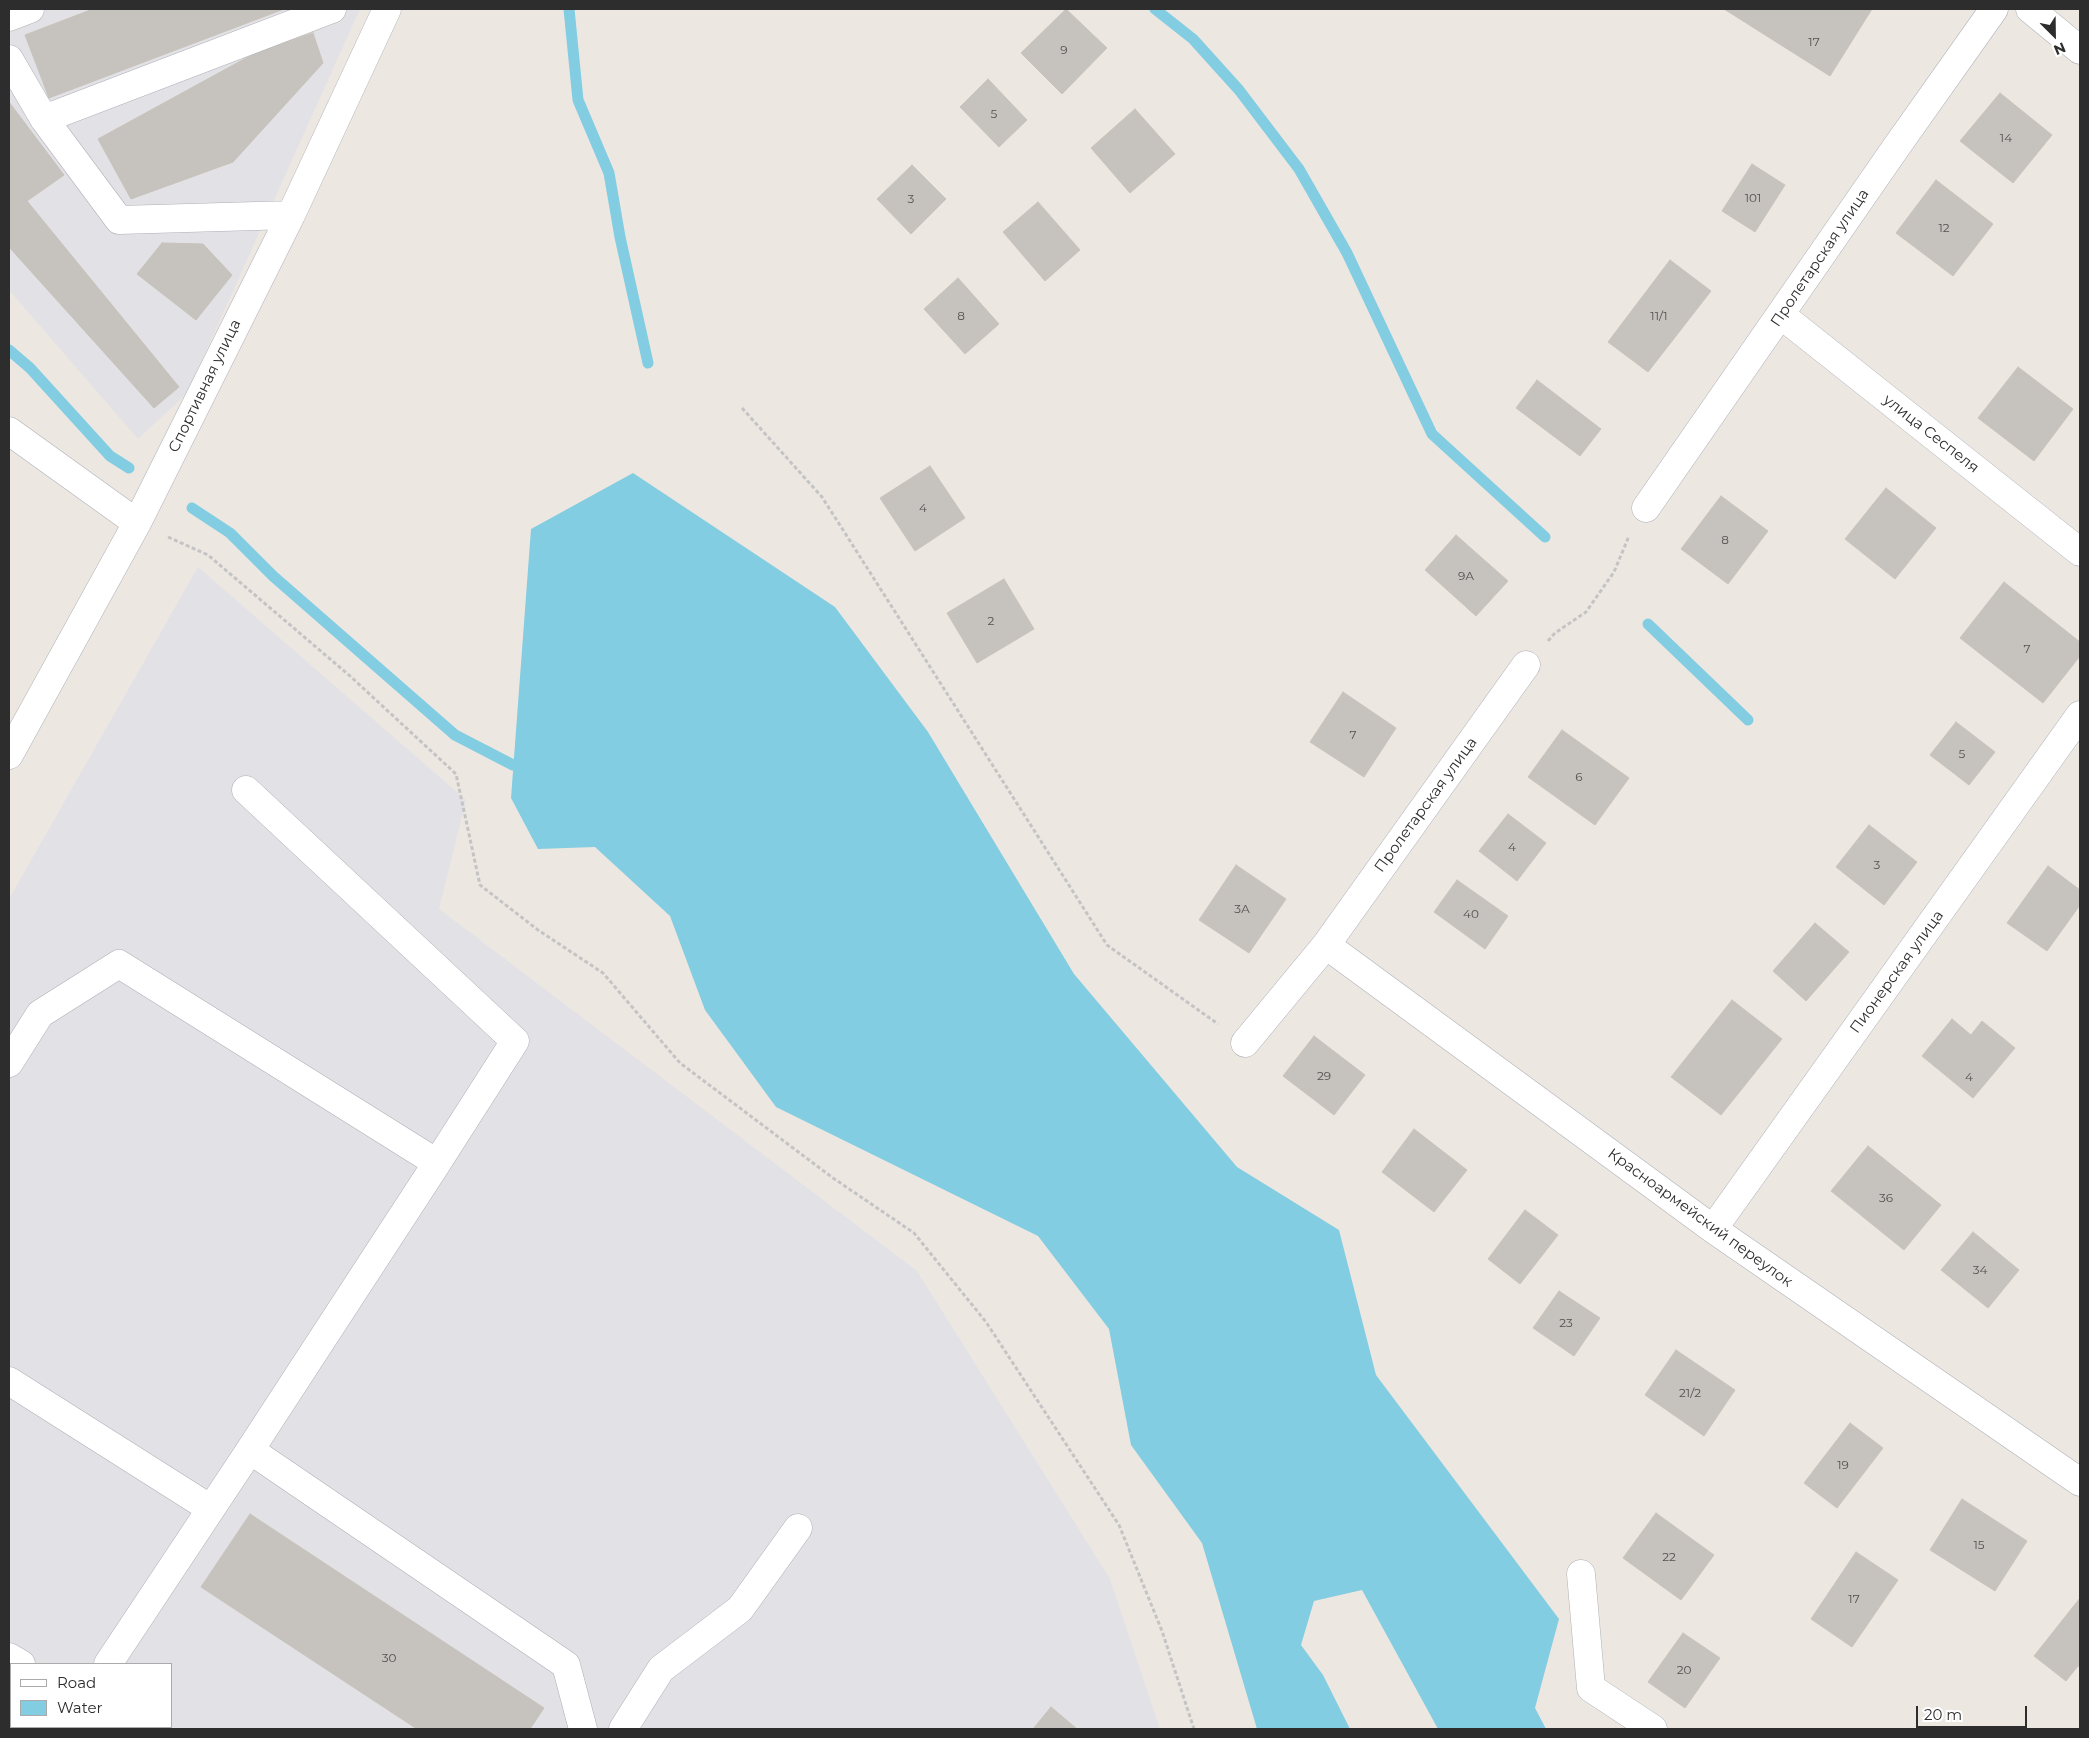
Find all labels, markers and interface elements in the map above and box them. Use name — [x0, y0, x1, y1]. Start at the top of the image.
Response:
north arrow — [2029, 10, 2079, 60]
house number: 17 — [1808, 35, 1820, 49]
text: N — [2051, 38, 2069, 59]
house number: 9 — [1060, 43, 1068, 57]
house number: 5 — [991, 107, 997, 121]
house number: 14 — [2000, 131, 2012, 145]
street label: Пролетарская улица — [1767, 186, 1873, 330]
house number: 101 — [1745, 191, 1761, 205]
house number: 3 — [908, 192, 914, 206]
house number: 12 — [1938, 221, 1950, 235]
house number: 8 — [957, 309, 965, 323]
house number: 11/1 — [1650, 309, 1668, 323]
street label: Спортивная улица — [165, 317, 245, 455]
street label: улица Сеспеля — [1879, 391, 1983, 477]
house number: 4 — [919, 501, 927, 515]
house number: 8 — [1721, 533, 1729, 547]
house number: 9А — [1458, 569, 1474, 583]
house number: 2 — [988, 614, 994, 628]
house number: 7 — [2023, 642, 2031, 656]
house number: 7 — [1349, 728, 1357, 742]
street label: Пролетарская улица — [1371, 734, 1481, 876]
house number: 5 — [1959, 747, 1965, 761]
house number: 6 — [1575, 770, 1583, 784]
house number: 4 — [1508, 840, 1516, 854]
house number: 3 — [1874, 858, 1880, 872]
house number: 3А — [1234, 902, 1250, 916]
house number: 40 — [1463, 907, 1479, 921]
street label: Пионерская улица — [1846, 907, 1948, 1037]
house number: 29 — [1317, 1069, 1331, 1083]
house number: 4 — [1965, 1070, 1973, 1084]
street label: Красноармейский переулок — [1604, 1145, 1796, 1291]
house number: 36 — [1879, 1191, 1893, 1205]
house number: 34 — [1973, 1263, 1987, 1277]
house number: 23 — [1559, 1316, 1573, 1330]
house number: 21/2 — [1679, 1386, 1701, 1400]
house number: 19 — [1837, 1458, 1849, 1472]
house number: 15 — [1973, 1538, 1985, 1552]
house number: 22 — [1662, 1550, 1676, 1564]
house number: 17 — [1848, 1592, 1860, 1606]
house number: 30 — [382, 1651, 396, 1665]
legend — [10, 1663, 172, 1728]
house number: 20 — [1677, 1663, 1691, 1677]
text: Road — [57, 1673, 96, 1692]
scale bar — [1919, 1696, 2030, 1728]
text: Water — [57, 1698, 103, 1717]
text: 20 m — [1924, 1705, 1962, 1724]

